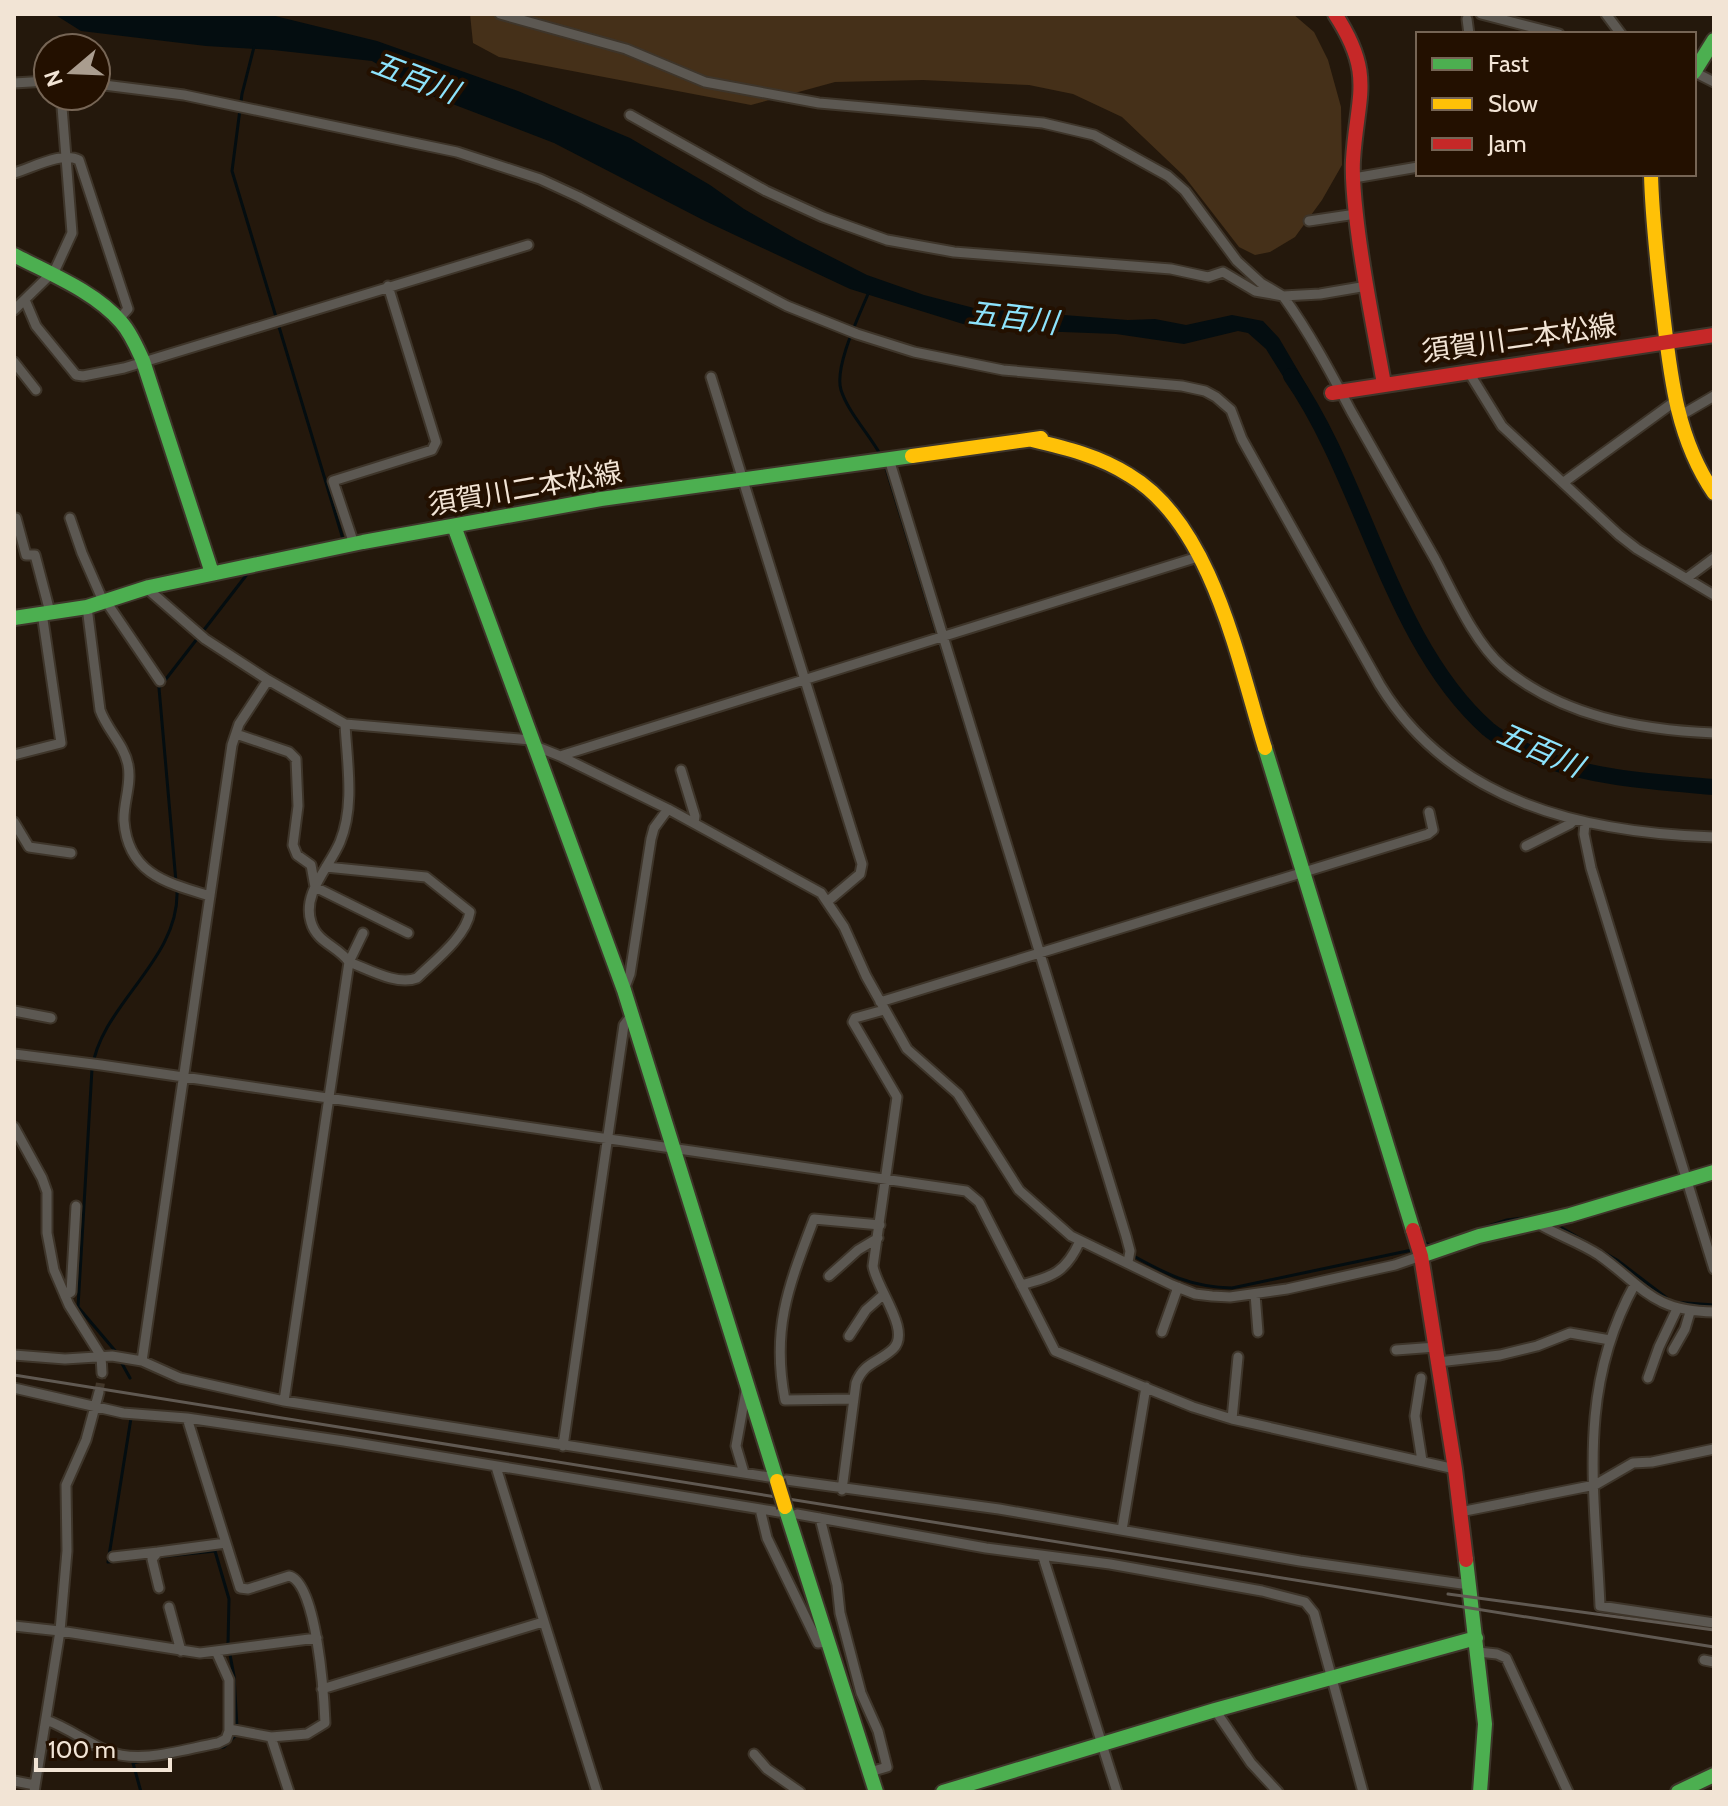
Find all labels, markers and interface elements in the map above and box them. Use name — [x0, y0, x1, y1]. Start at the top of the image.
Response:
north arrow — [32, 32, 112, 112]
legend — [1416, 32, 1696, 176]
water label: 五百川 — [367, 44, 467, 112]
text: Fast — [1488, 49, 1529, 78]
text: N — [38, 67, 69, 90]
text: Slow — [1488, 89, 1538, 118]
text: Jam — [1487, 129, 1526, 158]
water label: 五百川 — [966, 294, 1063, 342]
street label: 須賀川二本松線 — [1420, 308, 1618, 368]
street label: 須賀川二本松線 — [426, 454, 624, 522]
water label: 五百川 — [1492, 714, 1592, 786]
scale bar — [36, 1722, 170, 1772]
text: 100 m — [48, 1735, 116, 1764]

